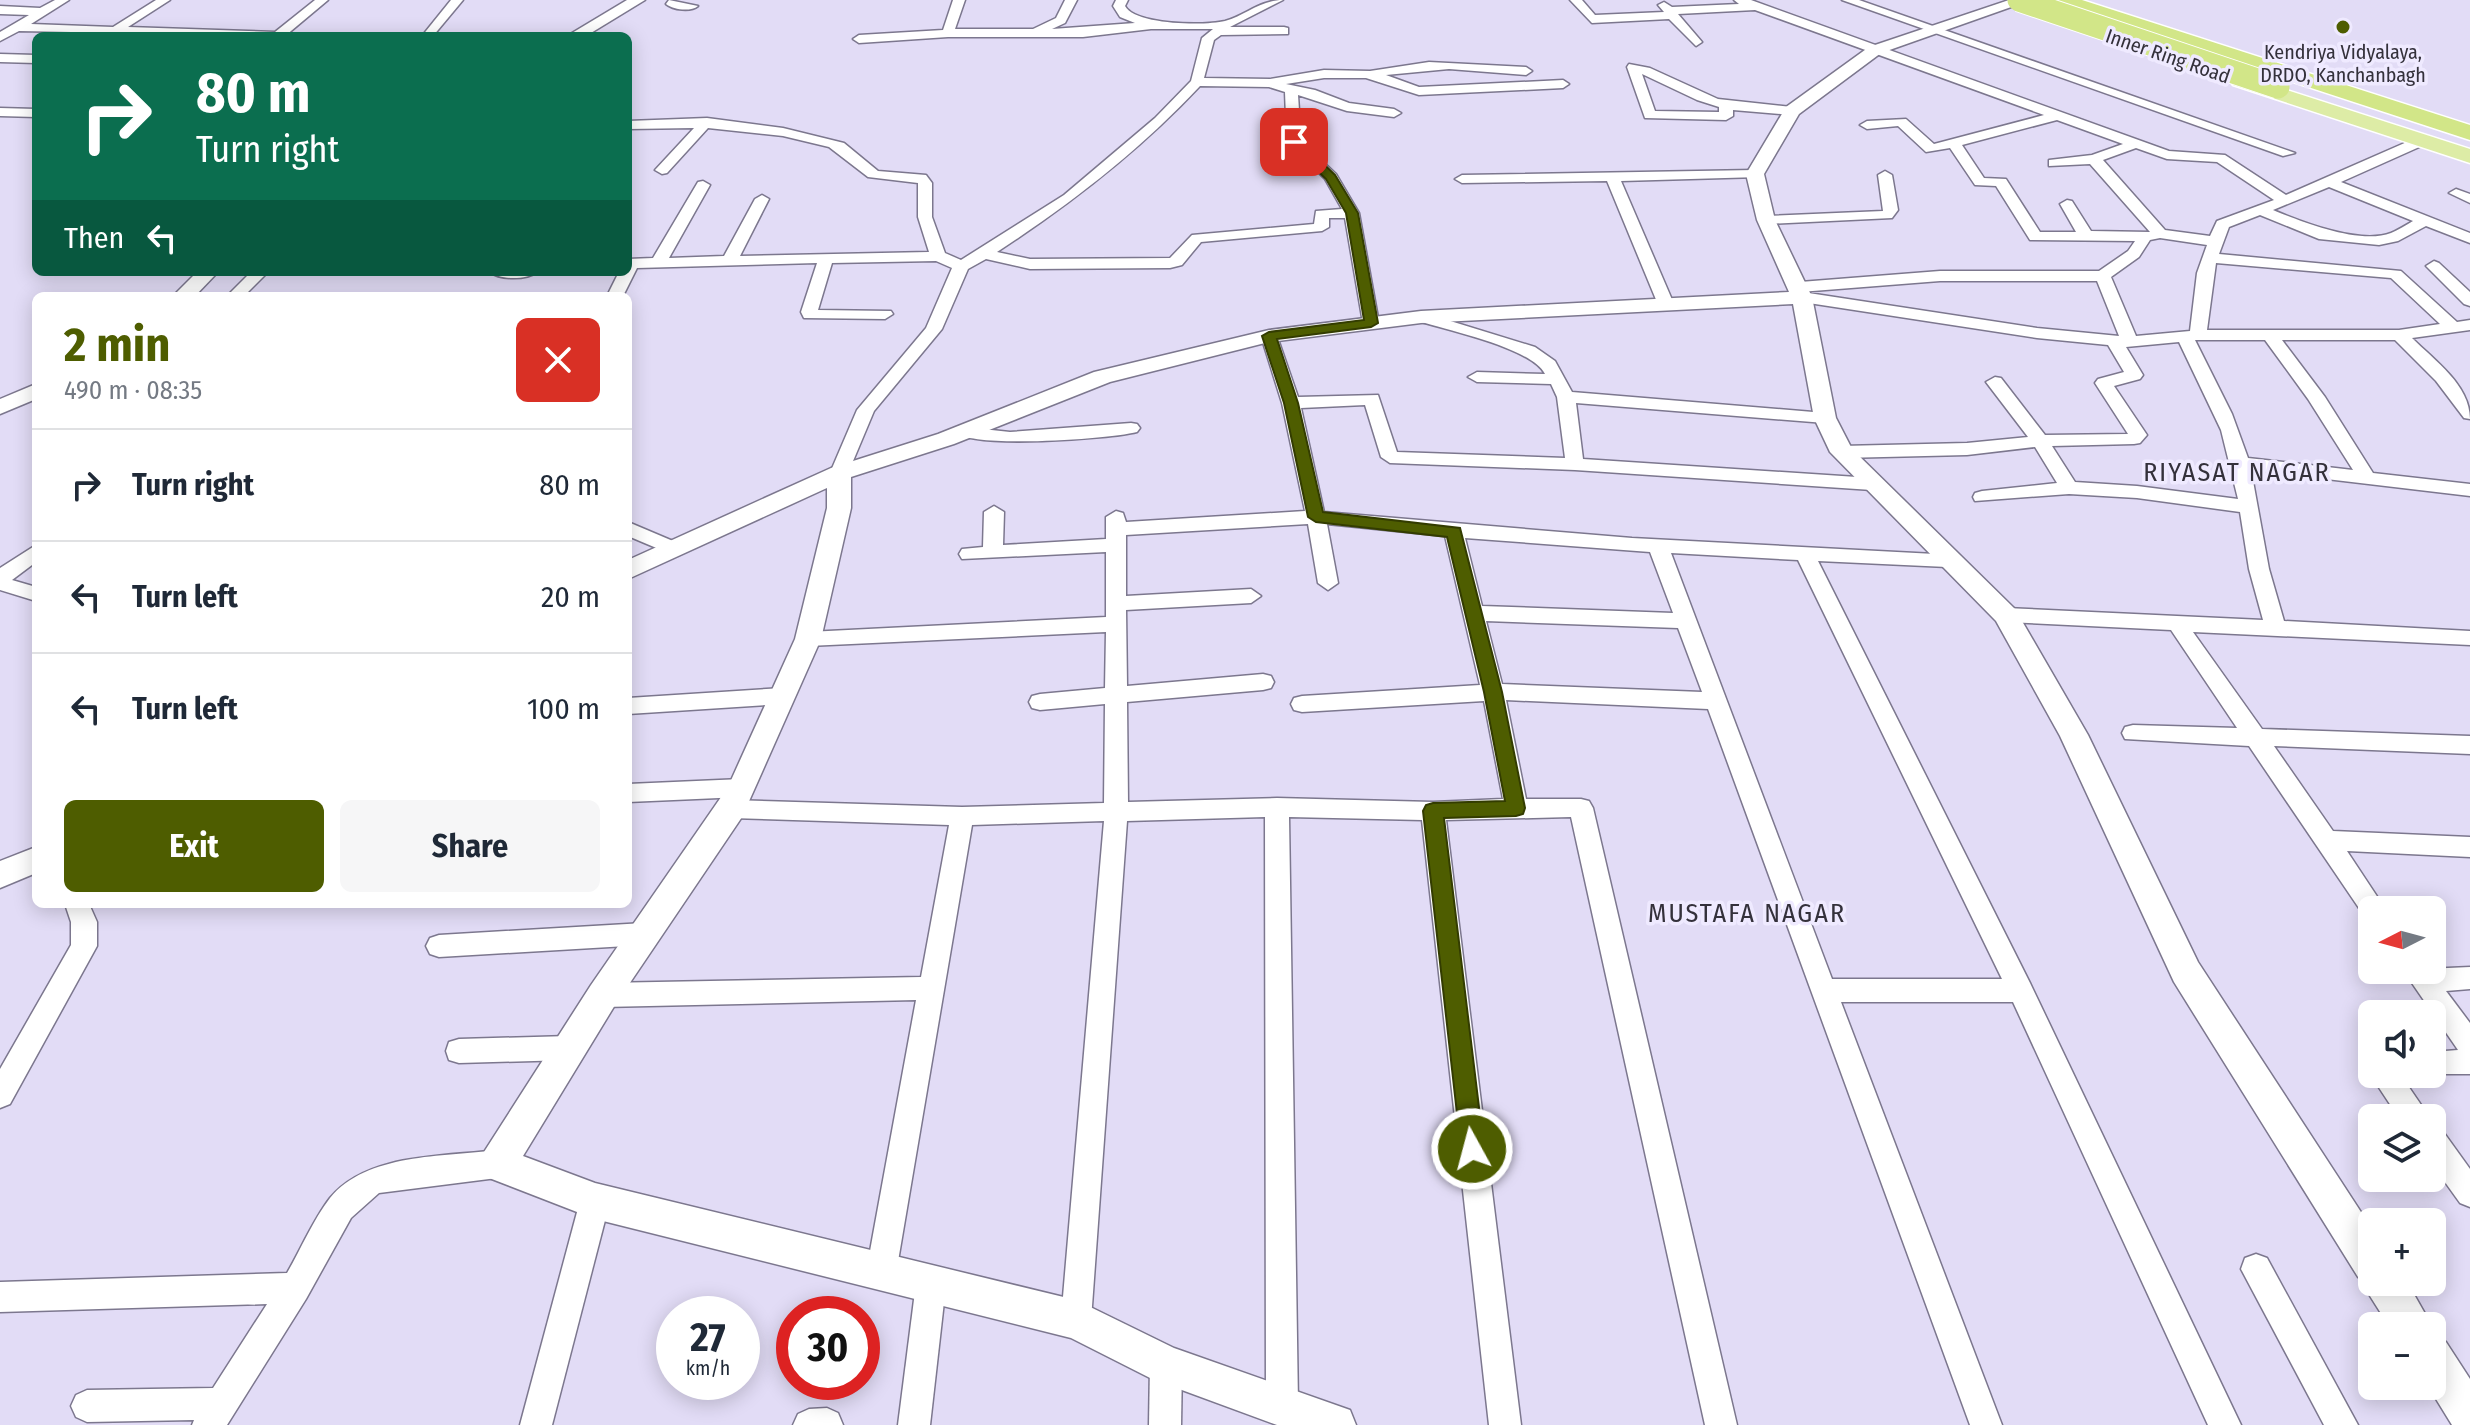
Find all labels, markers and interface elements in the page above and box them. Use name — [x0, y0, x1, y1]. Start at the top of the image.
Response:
marker: Kendriya Vidyalaya, DRDO, Kanchanbagh — [2334, 18, 2352, 36]
street label: Inner Ring Road — [2103, 24, 2233, 88]
place label: Kendriya Vidyalaya, DRDO, Kanchanbagh — [2260, 40, 2426, 87]
text: 80 m — [196, 60, 311, 127]
icon: right — [64, 64, 168, 168]
pin — [1260, 108, 1328, 176]
icon: arrive — [1272, 120, 1316, 164]
text: Turn right — [196, 128, 339, 172]
icon: left — [140, 216, 184, 260]
text: Then — [64, 220, 124, 256]
text: 2 min — [64, 316, 170, 374]
button: close — [516, 318, 600, 402]
text: 490 m · 08:35 — [64, 375, 202, 406]
district label: RIYASAT NAGAR — [2143, 457, 2331, 488]
icon: right — [64, 463, 108, 507]
text: Turn right — [132, 467, 254, 503]
text: 80 m — [539, 467, 600, 503]
icon: left — [64, 575, 108, 619]
text: Turn left — [132, 579, 238, 615]
text: 20 m — [541, 579, 600, 615]
icon: left — [64, 687, 108, 731]
text: Turn left — [132, 691, 238, 727]
text: 100 m — [527, 691, 600, 727]
button: Exit — [64, 800, 324, 892]
button: Share — [340, 800, 600, 892]
north arrow — [2358, 896, 2446, 984]
map controls — [2358, 896, 2446, 1400]
district label: MUSTAFA NAGAR — [1648, 898, 1846, 929]
button: sound — [2358, 1000, 2446, 1088]
button: layers — [2358, 1104, 2446, 1192]
position arrow — [1430, 1107, 1514, 1191]
button: + — [2358, 1208, 2446, 1296]
speed limit sign: 30 — [776, 1296, 880, 1400]
button: − — [2358, 1312, 2446, 1400]
text: 27 — [690, 1314, 726, 1362]
text: km/h — [686, 1356, 730, 1380]

